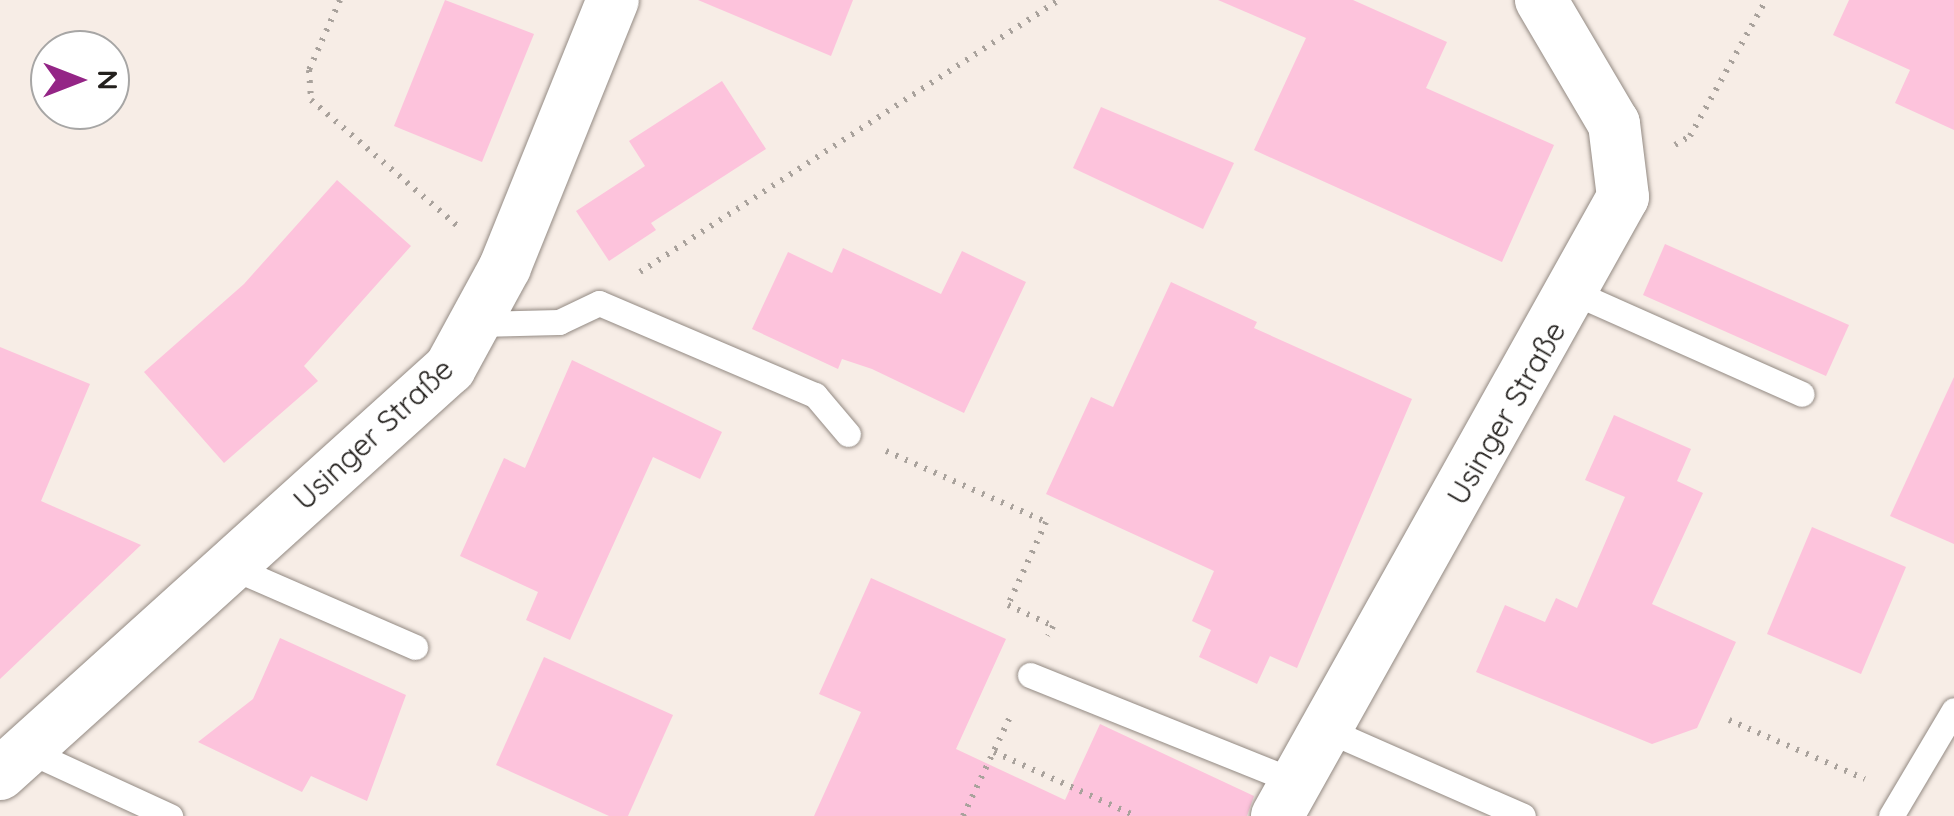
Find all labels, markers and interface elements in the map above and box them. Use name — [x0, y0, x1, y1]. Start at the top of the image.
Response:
north arrow — [30, 30, 130, 130]
text: N — [91, 70, 126, 90]
street label: Usinger Straße — [1439, 315, 1573, 511]
street label: Usinger Straße — [286, 351, 460, 517]

